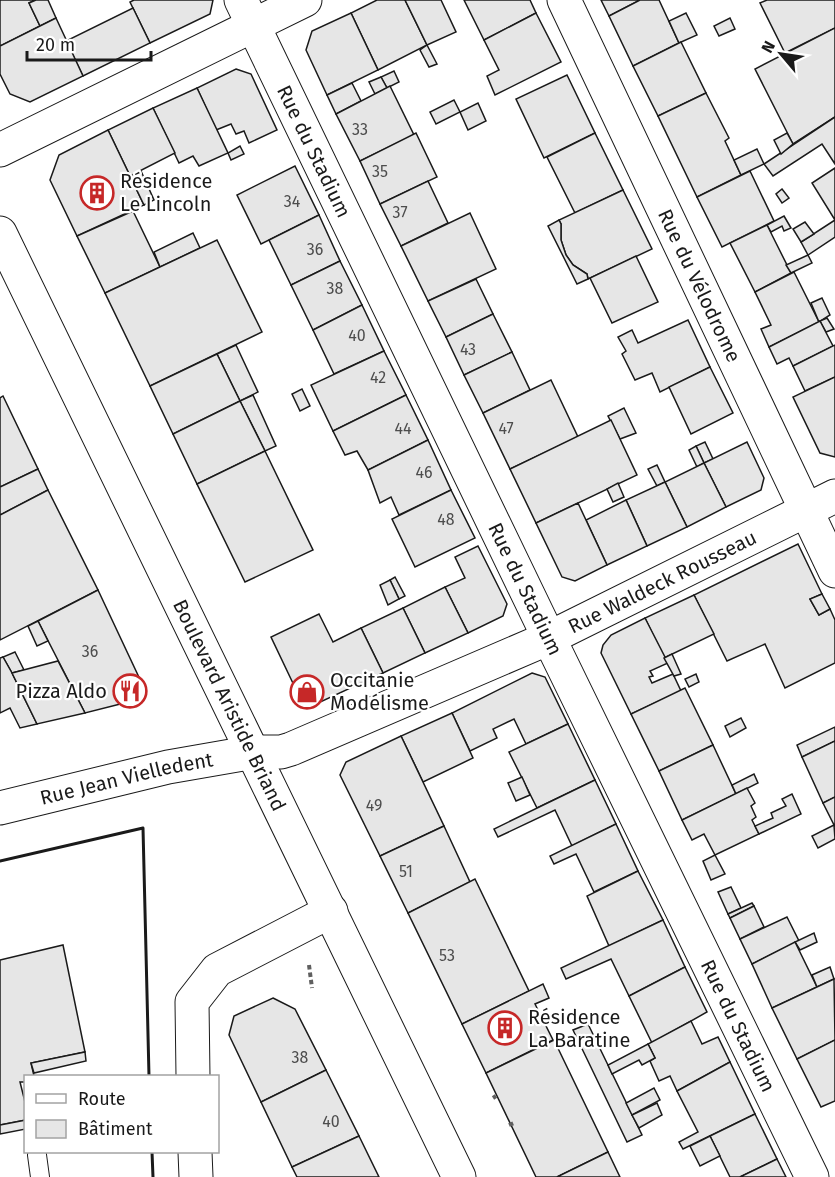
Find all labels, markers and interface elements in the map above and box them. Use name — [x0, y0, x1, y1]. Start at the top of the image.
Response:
scale bar — [27, 24, 152, 62]
north arrow — [751, 24, 811, 84]
text: 20 m — [36, 34, 75, 56]
text: N — [757, 38, 779, 56]
street label: Rue du Stadium — [272, 81, 356, 221]
house number: 33 — [352, 120, 368, 139]
house number: 35 — [372, 162, 388, 181]
place label: Résidence Le Lincoln — [120, 169, 212, 216]
building icon: Résidence Le Lincoln — [79, 175, 115, 211]
house number: 34 — [284, 192, 301, 211]
house number: 37 — [392, 203, 408, 222]
street label: Rue du Vélodrome — [653, 205, 746, 366]
house number: 36 — [307, 240, 323, 259]
house number: 38 — [327, 279, 344, 298]
house number: 40 — [348, 326, 366, 345]
house number: 43 — [460, 340, 476, 359]
house number: 42 — [370, 368, 386, 387]
house number: 44 — [394, 419, 412, 438]
house number: 47 — [498, 419, 514, 438]
house number: 46 — [415, 463, 433, 482]
house number: 48 — [437, 510, 455, 529]
street label: Rue du Stadium — [483, 519, 568, 659]
street label: Rue Waldeck Rousseau — [564, 525, 760, 639]
street label: Boulevard Aristide Briand — [168, 595, 291, 815]
house number: 36 — [82, 642, 98, 661]
place label: Occitanie Modélisme — [330, 668, 429, 715]
restaurant icon: Pizza Aldo — [112, 673, 148, 709]
shop icon: Occitanie Modélisme — [289, 674, 325, 710]
place label: Pizza Aldo — [16, 679, 107, 703]
street label: Rue Jean Vielledent — [38, 747, 216, 810]
house number: 49 — [366, 796, 382, 815]
house number: 51 — [399, 862, 413, 881]
house number: 53 — [439, 946, 455, 965]
street label: Rue du Stadium — [696, 956, 781, 1096]
place label: Résidence La Baratine — [528, 1005, 630, 1052]
building icon: Résidence La Baratine — [487, 1010, 523, 1046]
house number: 38 — [292, 1048, 309, 1067]
legend — [24, 1075, 219, 1153]
text: Route — [78, 1088, 126, 1110]
house number: 40 — [322, 1112, 340, 1131]
text: Bâtiment — [78, 1118, 153, 1140]

